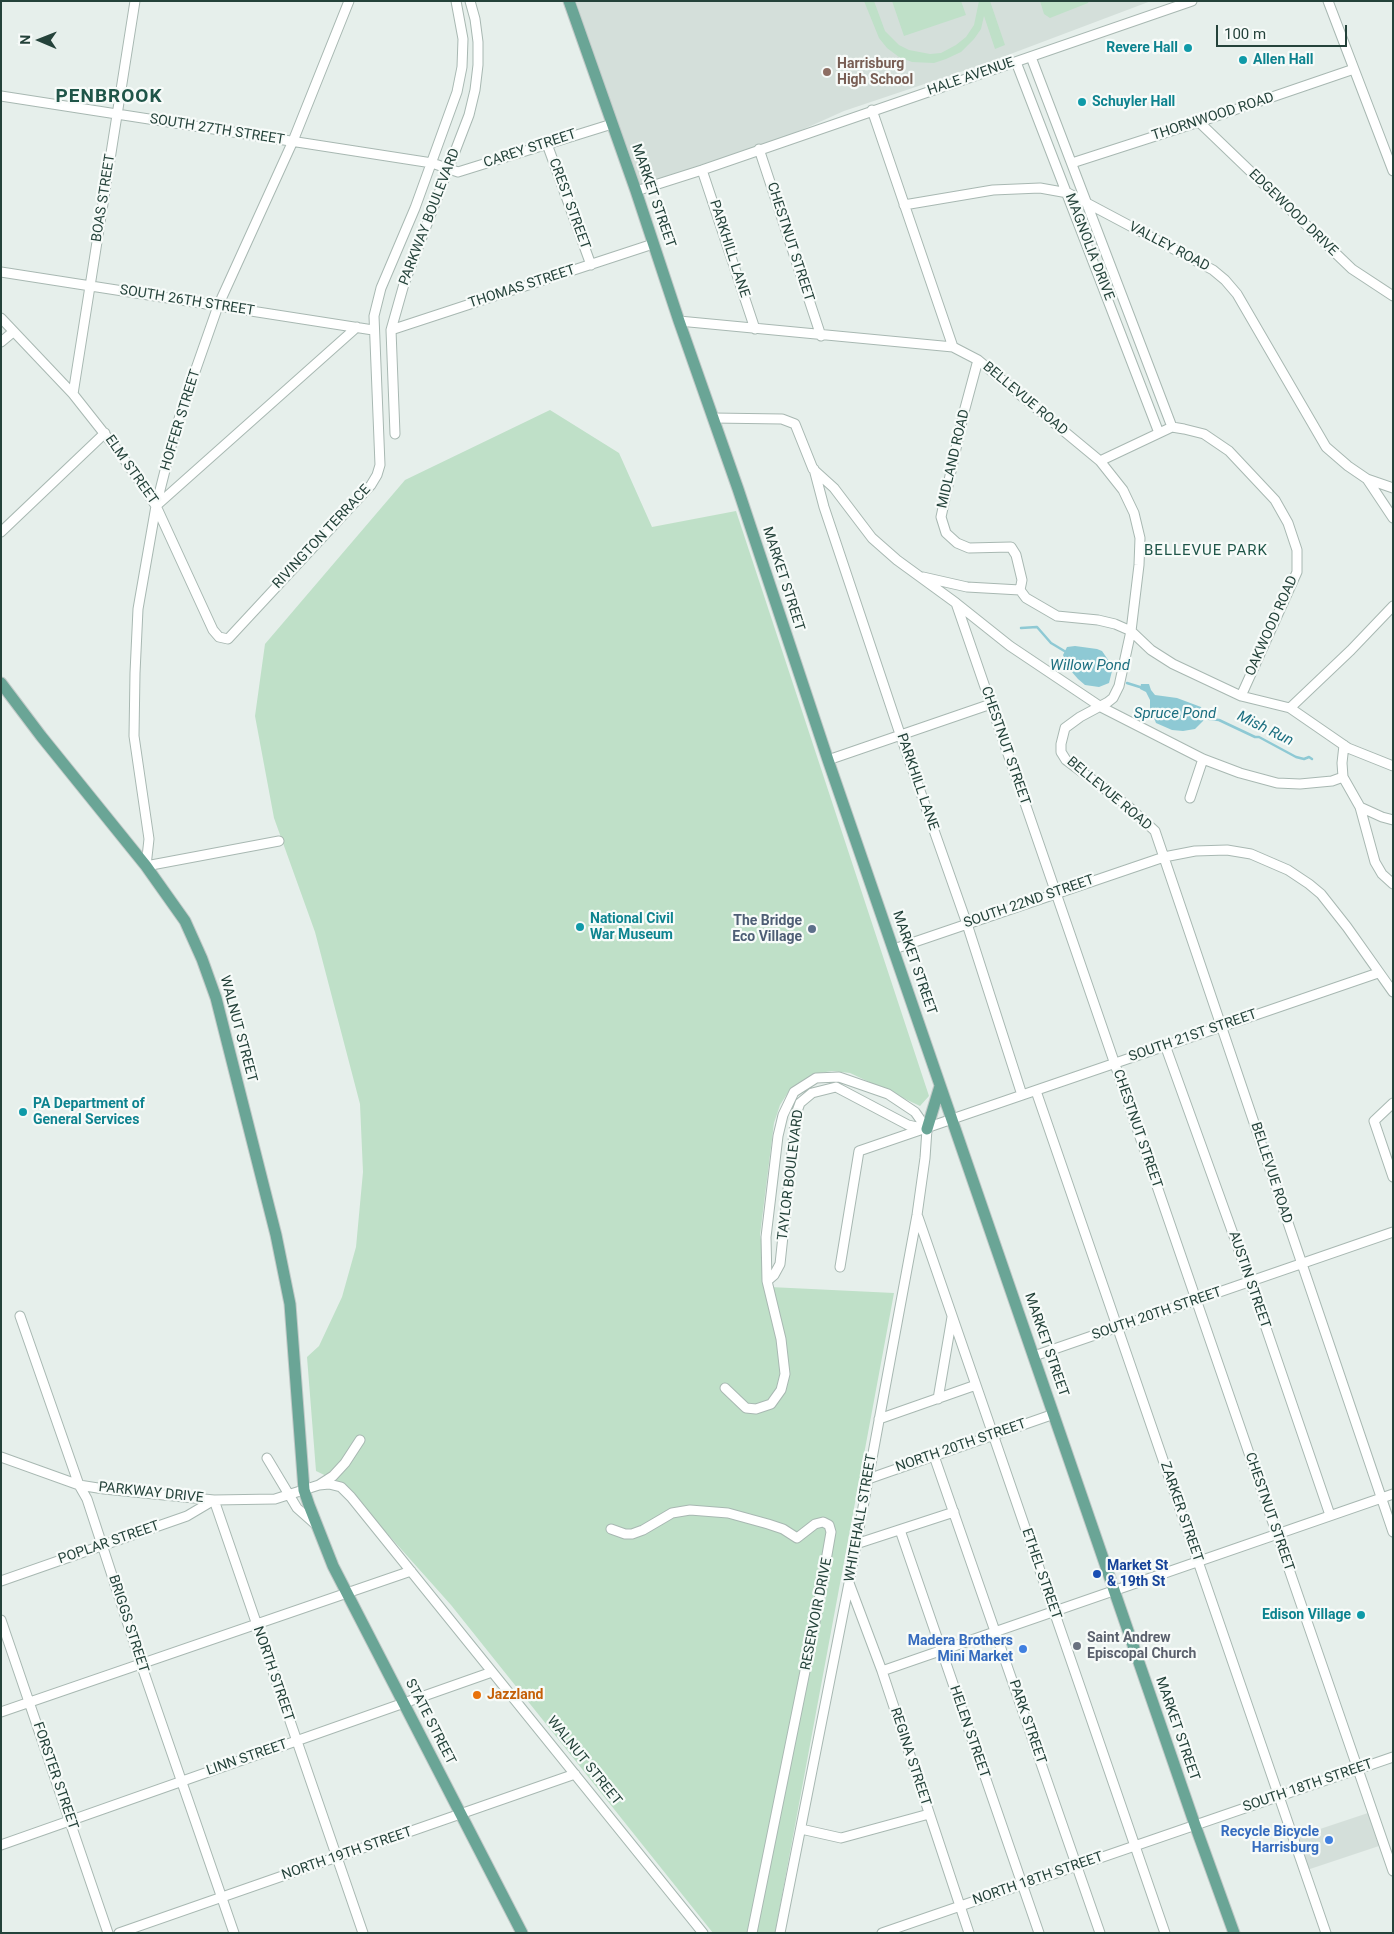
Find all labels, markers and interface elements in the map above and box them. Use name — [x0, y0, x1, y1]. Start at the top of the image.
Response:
north arrow — [15, 15, 65, 65]
scale bar — [1219, 15, 1350, 47]
text: 100 m — [1224, 25, 1266, 43]
text: N — [17, 35, 33, 45]
place label: Revere Hall — [1106, 40, 1178, 56]
marker: Revere Hall — [1182, 42, 1194, 54]
place label: Allen Hall — [1253, 52, 1313, 68]
street label: HALE AVENUE — [925, 54, 1017, 100]
marker: Allen Hall — [1237, 54, 1249, 66]
place label: Harrisburg High School — [837, 56, 913, 88]
marker: Harrisburg High School — [821, 66, 833, 78]
district label: PENBROOK — [55, 86, 163, 108]
street label: THORNWOOD ROAD — [1150, 89, 1276, 145]
place label: Schuyler Hall — [1092, 94, 1175, 110]
marker: Schuyler Hall — [1076, 96, 1088, 108]
street label: SOUTH 27TH STREET — [148, 111, 286, 149]
street label: CAREY STREET — [482, 126, 578, 172]
street label: MARKET STREET — [627, 142, 679, 250]
street label: PARKWAY BOULEVARD — [396, 146, 464, 288]
street label: BOAS STREET — [89, 153, 119, 243]
street label: CREST STREET — [545, 156, 593, 252]
street label: EDGEWOOD DRIVE — [1245, 166, 1341, 260]
street label: CHESTNUT STREET — [763, 180, 817, 304]
street label: MAGNOLIA DRIVE — [1061, 191, 1117, 303]
street label: PARKHILL LANE — [705, 198, 753, 300]
street label: VALLEY ROAD — [1126, 219, 1212, 275]
street label: THOMAS STREET — [467, 262, 577, 312]
street label: SOUTH 26TH STREET — [118, 282, 256, 320]
street label: BELLEVUE ROAD — [979, 359, 1071, 439]
street label: HOFFER STREET — [158, 367, 204, 473]
street label: MIDLAND ROAD — [934, 408, 974, 510]
street label: ELM STREET — [101, 432, 161, 508]
street label: RIVINGTON TERRACE — [270, 482, 374, 592]
street label: MARKET STREET — [758, 525, 808, 633]
district label: BELLEVUE PARK — [1142, 542, 1270, 560]
street label: OAKWOOD ROAD — [1242, 573, 1302, 679]
water label: Willow Pond — [1050, 657, 1130, 675]
street label: CHESTNUT STREET — [977, 684, 1033, 808]
water label: Spruce Pond — [1134, 705, 1216, 723]
water label: Mish Run — [1234, 708, 1296, 750]
street label: PARKHILL LANE — [893, 731, 941, 833]
street label: BELLEVUE ROAD — [1063, 754, 1155, 834]
street label: SOUTH 22ND STREET — [962, 872, 1096, 932]
street label: MARKET STREET — [888, 909, 940, 1017]
place label: National Civil War Museum — [590, 911, 674, 944]
place label: The Bridge Eco Village — [732, 913, 802, 946]
marker: National Civil War Museum — [574, 921, 586, 933]
marker: The Bridge Eco Village — [806, 923, 818, 935]
street label: WALNUT STREET — [216, 974, 260, 1084]
street label: SOUTH 21ST STREET — [1127, 1006, 1259, 1066]
street label: CHESTNUT STREET — [1109, 1067, 1165, 1191]
place label: PA Department of General Services — [33, 1096, 145, 1128]
marker: PA Department of General Services — [17, 1106, 29, 1118]
street label: TAYLOR BOULEVARD — [775, 1109, 807, 1241]
street label: BELLEVUE ROAD — [1247, 1120, 1295, 1226]
street label: AUSTIN STREET — [1224, 1229, 1274, 1331]
street label: SOUTH 20TH STREET — [1090, 1284, 1224, 1344]
street label: MARKET STREET — [1020, 1291, 1072, 1399]
street label: NORTH 20TH STREET — [894, 1416, 1028, 1476]
street label: CHESTNUT STREET — [1241, 1450, 1297, 1574]
street label: WHITEHALL STREET — [841, 1453, 881, 1583]
street label: ZARKER STREET — [1156, 1460, 1206, 1564]
street label: PARKWAY DRIVE — [98, 1479, 204, 1507]
street label: POPLAR STREET — [56, 1518, 162, 1568]
street label: ETHEL STREET — [1018, 1526, 1064, 1622]
street label: RESERVOIR DRIVE — [798, 1556, 836, 1672]
place label: Market St & 19th St — [1107, 1558, 1168, 1590]
marker: Market St & 19th St — [1091, 1568, 1103, 1580]
street label: BRIGGS STREET — [104, 1573, 152, 1675]
place label: Edison Village — [1262, 1607, 1351, 1623]
marker: Edison Village — [1355, 1609, 1367, 1621]
street label: NORTH STREET — [249, 1624, 297, 1724]
place label: Saint Andrew Episcopal Church — [1087, 1630, 1196, 1662]
place label: Madera Brothers Mini Market — [908, 1633, 1013, 1665]
marker: Saint Andrew Episcopal Church — [1071, 1640, 1083, 1652]
marker: Madera Brothers Mini Market — [1017, 1643, 1029, 1655]
street label: MARKET STREET — [1151, 1675, 1203, 1783]
street label: STATE STREET — [401, 1676, 459, 1768]
street label: PARK STREET — [1005, 1678, 1049, 1766]
street label: HELEN STREET — [945, 1684, 993, 1780]
place label: Jazzland — [487, 1687, 543, 1703]
marker: Jazzland — [471, 1689, 483, 1701]
street label: REGINA STREET — [886, 1706, 934, 1808]
street label: WALNUT STREET — [543, 1713, 625, 1809]
street label: FORSTER STREET — [29, 1720, 81, 1832]
street label: LINN STREET — [204, 1736, 290, 1780]
street label: SOUTH 18TH STREET — [1241, 1756, 1375, 1816]
street label: NORTH 19TH STREET — [280, 1824, 414, 1884]
place label: Recycle Bicycle Harrisburg — [1221, 1824, 1319, 1856]
marker: Recycle Bicycle Harrisburg — [1323, 1834, 1335, 1846]
street label: NORTH 18TH STREET — [971, 1849, 1105, 1909]

